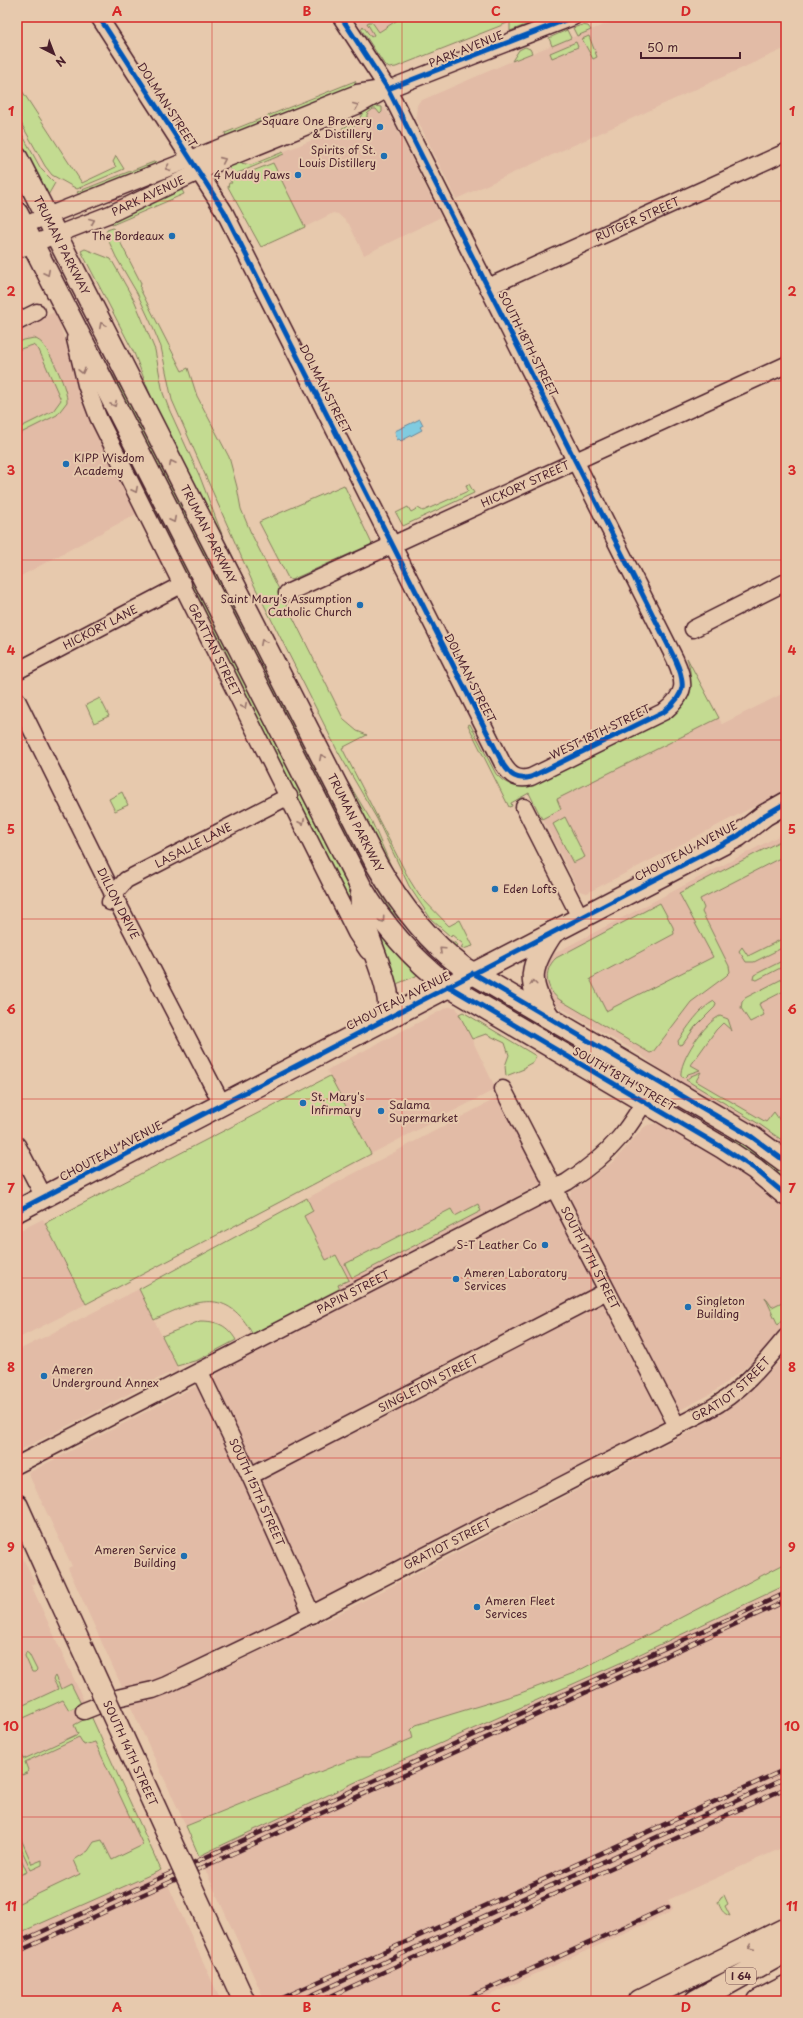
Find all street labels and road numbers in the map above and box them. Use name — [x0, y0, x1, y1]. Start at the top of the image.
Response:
street label: PARK AVENUE — [426, 26, 506, 71]
street label: DOLMAN STREET — [133, 59, 202, 151]
street label: PARK AVENUE — [108, 171, 188, 220]
street label: RUTGER STREET — [592, 192, 683, 245]
street label: TRUMAN PARKWAY — [30, 193, 94, 298]
street label: SOUTH 18TH STREET — [494, 288, 563, 400]
street label: DOLMAN STREET — [296, 341, 356, 437]
street label: HICKORY STREET — [478, 456, 573, 511]
street label: TRUMAN PARKWAY — [177, 481, 241, 586]
street label: HICKORY LANE — [60, 600, 140, 654]
street label: GRATTAN STREET — [184, 600, 246, 700]
street label: DOLMAN STREET — [441, 630, 501, 726]
street label: WEST 18TH STREET — [547, 700, 653, 763]
street label: TRUMAN PARKWAY — [324, 770, 388, 875]
street label: CHOUTEAU AVENUE — [631, 816, 740, 885]
street label: LASALLE LANE — [152, 818, 235, 872]
street label: DILLON DRIVE — [93, 864, 144, 942]
street label: CHOUTEAU AVENUE — [343, 967, 453, 1034]
street label: SOUTH 18TH STREET — [570, 1042, 679, 1115]
street label: CHOUTEAU AVENUE — [56, 1116, 165, 1185]
street label: SOUTH 17TH STREET — [557, 1203, 625, 1313]
street label: PAPIN STREET — [313, 1265, 393, 1318]
street label: SINGLETON STREET — [375, 1350, 482, 1416]
street label: GRATIOT STREET — [688, 1352, 774, 1425]
street label: SOUTH 15TH STREET — [225, 1435, 289, 1549]
street label: GRATIOT STREET — [400, 1514, 495, 1574]
street label: SOUTH 14TH STREET — [99, 1697, 163, 1809]
road number: I 64 — [726, 1968, 756, 1984]

